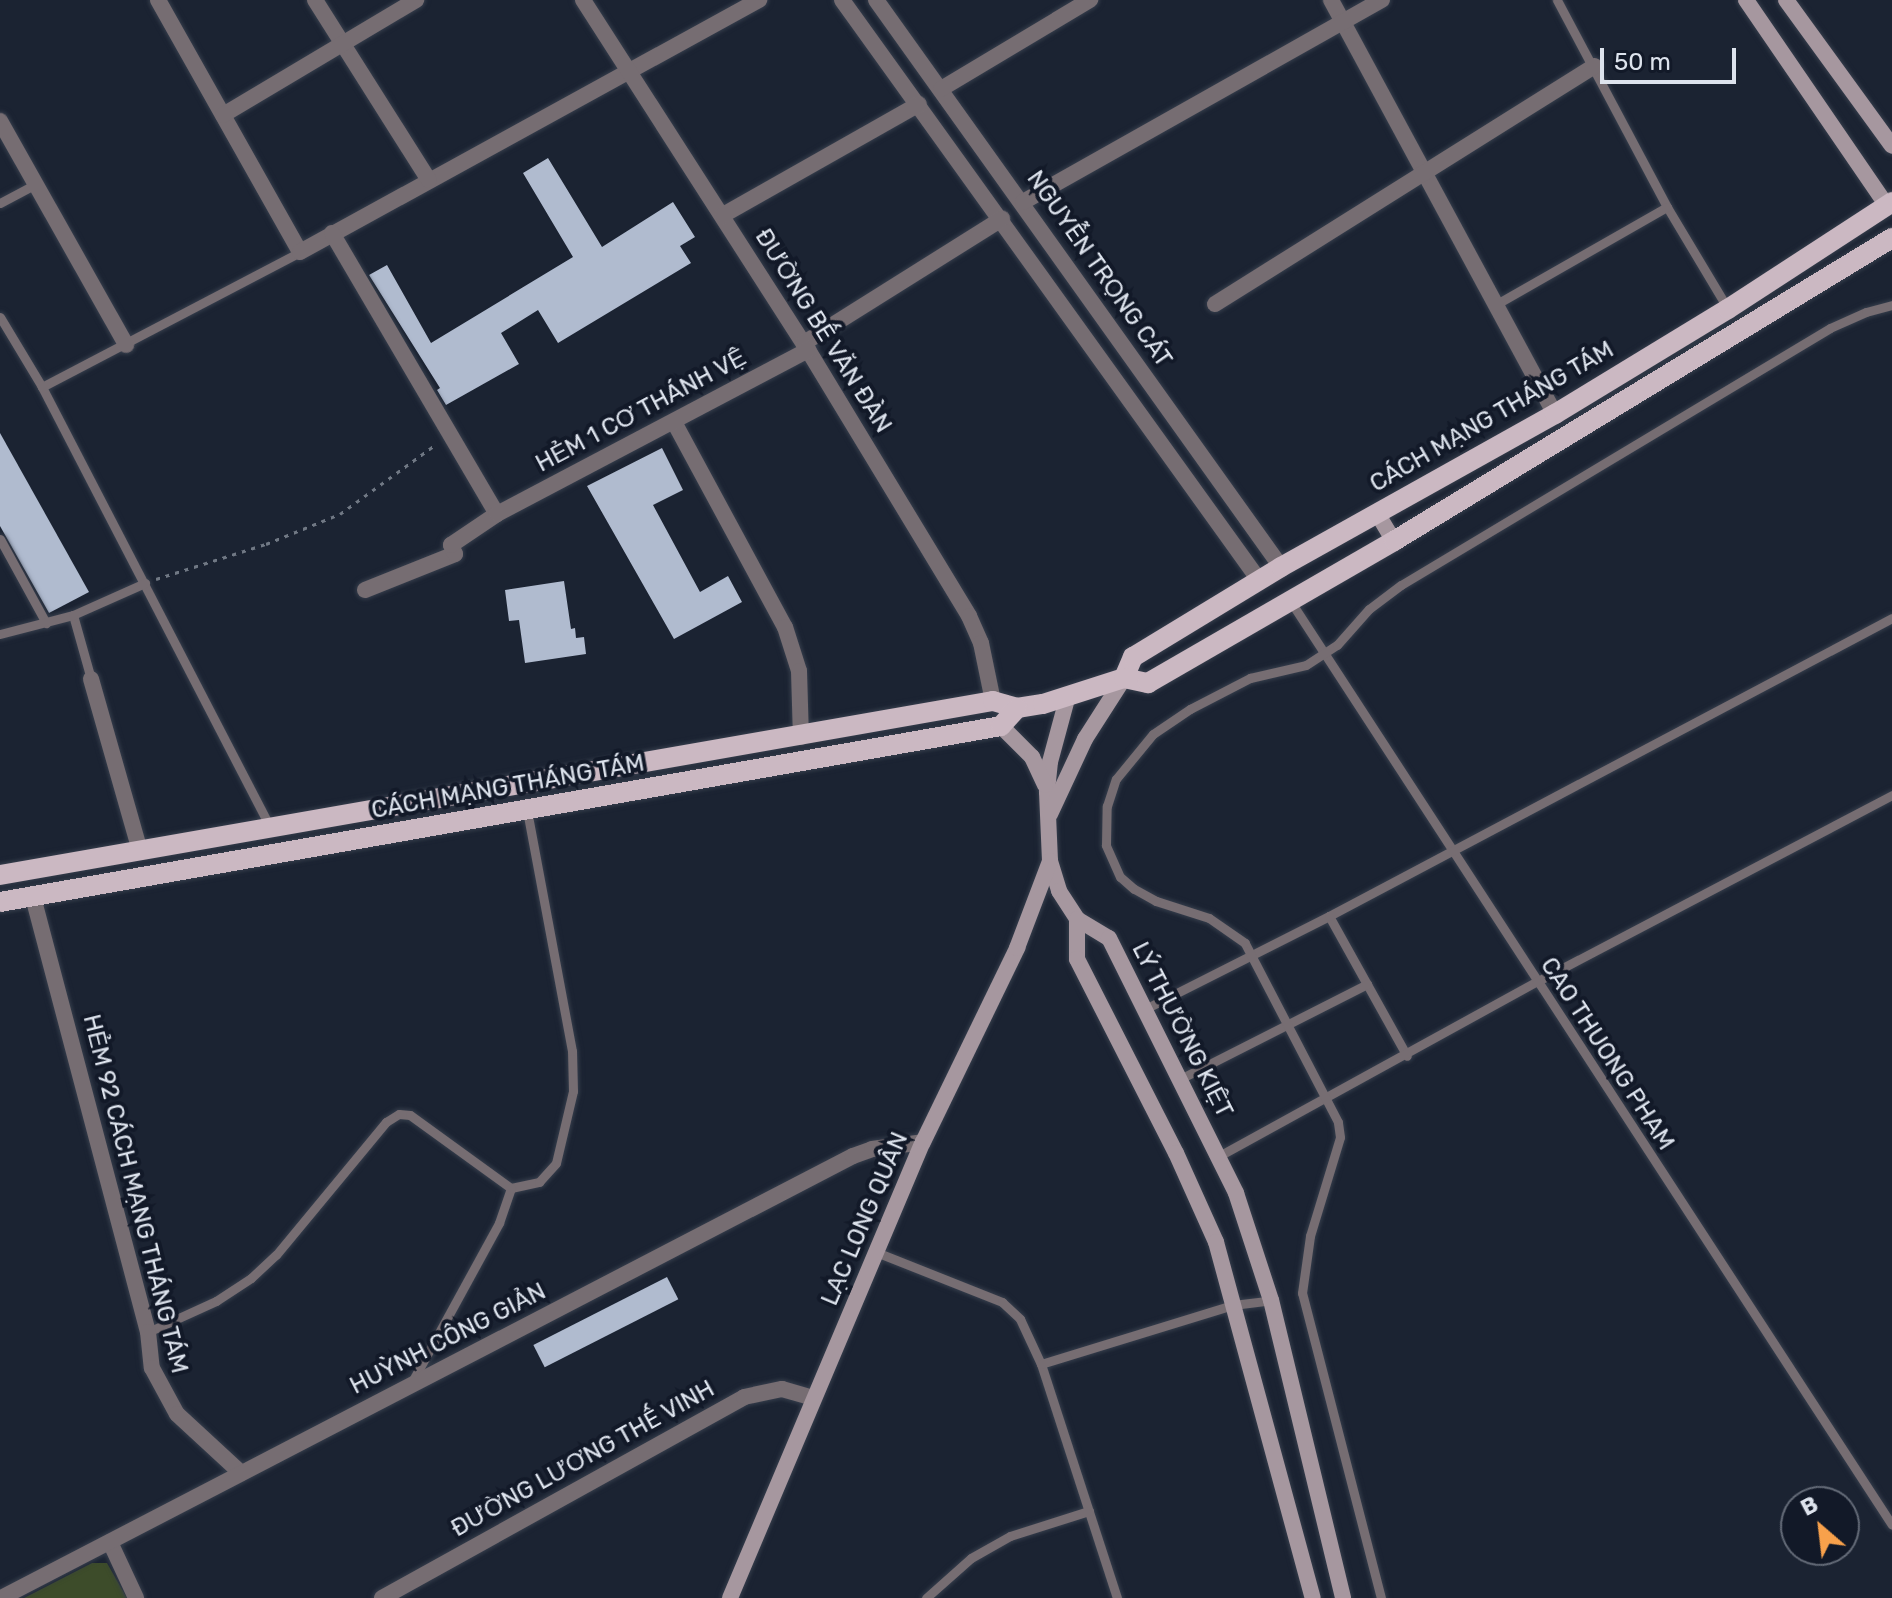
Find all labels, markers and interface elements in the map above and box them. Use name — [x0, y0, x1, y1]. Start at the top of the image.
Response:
scale bar — [1604, 32, 1740, 82]
text: 50 m — [1614, 48, 1671, 76]
street label: NGUYỄN TRỌNG CÁT — [1020, 165, 1178, 373]
street label: ĐƯỜNG BẾ VĂN ĐÀN — [748, 223, 898, 439]
street label: CÁCH MẠNG THÁNG TÁM — [1364, 335, 1620, 499]
street label: HẺM 1 CƠ THÁNH VỆ — [530, 343, 752, 479]
street label: CÁCH MẠNG THÁNG TÁM — [369, 749, 647, 825]
street label: LÝ THƯỜNG KIỆT — [1125, 937, 1239, 1123]
street label: CAO THUONG PHAM — [1534, 952, 1680, 1156]
street label: HẺM 92 CÁCH MẠNG THÁNG TÁM — [76, 1011, 194, 1377]
street label: LẠC LONG QUÂN — [816, 1128, 914, 1310]
street label: HUỲNH CÔNG GIẢN — [345, 1277, 551, 1401]
street label: ĐƯỜNG LƯƠNG THẾ VINH — [446, 1374, 720, 1544]
north arrow — [1780, 1486, 1860, 1566]
text: B — [1796, 1491, 1823, 1522]

